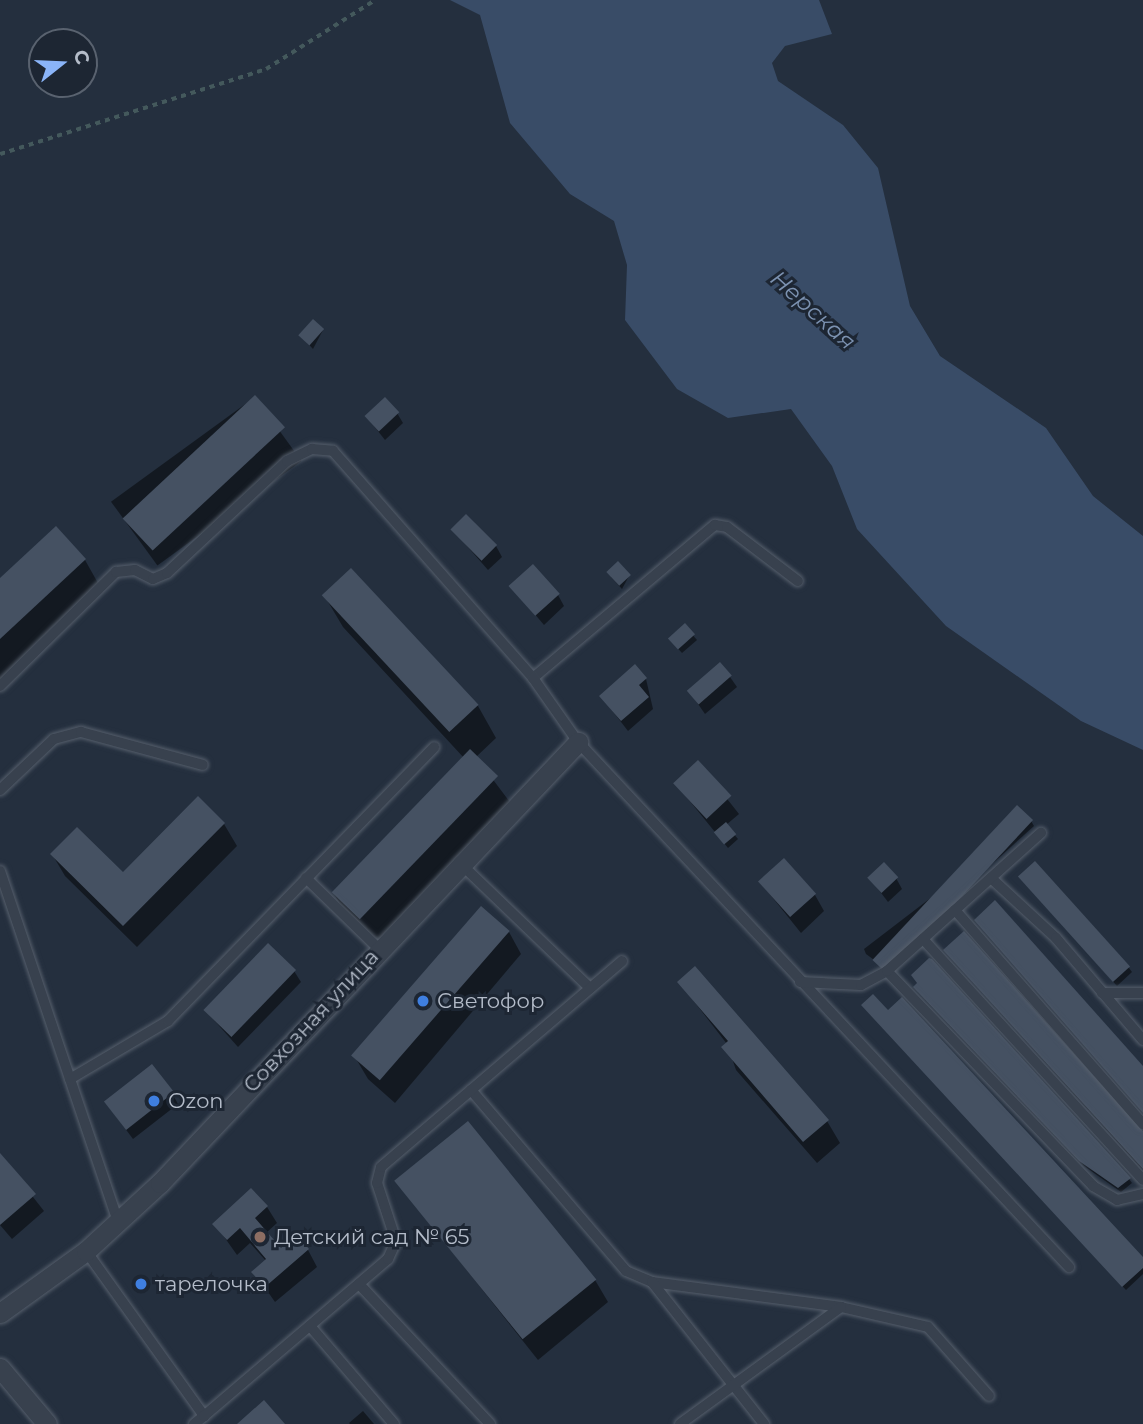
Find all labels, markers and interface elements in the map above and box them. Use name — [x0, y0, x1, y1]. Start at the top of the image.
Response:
north arrow — [28, 28, 98, 98]
text: С — [68, 47, 95, 67]
water label: Нерская — [765, 265, 861, 355]
street label: Совхозная улица — [238, 944, 384, 1098]
place label: Светофор — [437, 988, 544, 1014]
marker: Светофор — [415, 993, 431, 1009]
place label: Ozon — [168, 1088, 224, 1114]
marker: Ozon — [146, 1093, 162, 1109]
place label: Детский сад № 65 — [274, 1224, 469, 1250]
marker: Детский сад № 65 — [252, 1229, 268, 1245]
place label: тарелочка — [155, 1271, 268, 1297]
marker: тарелочка — [133, 1276, 149, 1292]

